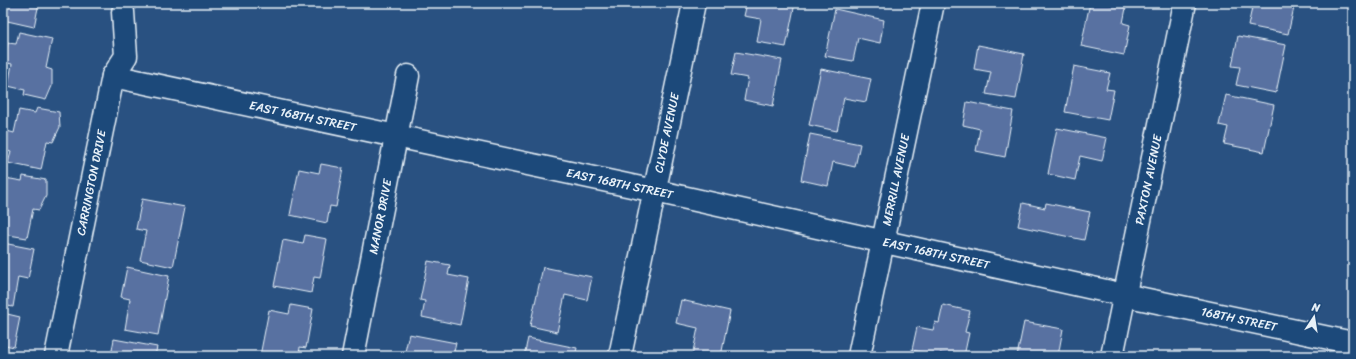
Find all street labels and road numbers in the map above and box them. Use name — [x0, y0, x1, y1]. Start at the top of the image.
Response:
street label: CLYDE AVENUE — [648, 89, 686, 175]
street label: EAST 168TH STREET — [247, 94, 359, 138]
street label: CARRINGTON DRIVE — [70, 126, 113, 237]
street label: MERRILL AVENUE — [876, 131, 917, 228]
street label: PAXTON AVENUE — [1128, 131, 1169, 227]
street label: EAST 168TH STREET — [564, 161, 676, 206]
street label: MANOR DRIVE — [362, 176, 399, 256]
street label: EAST 168TH STREET — [881, 231, 992, 276]
street label: 168TH STREET — [1199, 300, 1280, 338]

